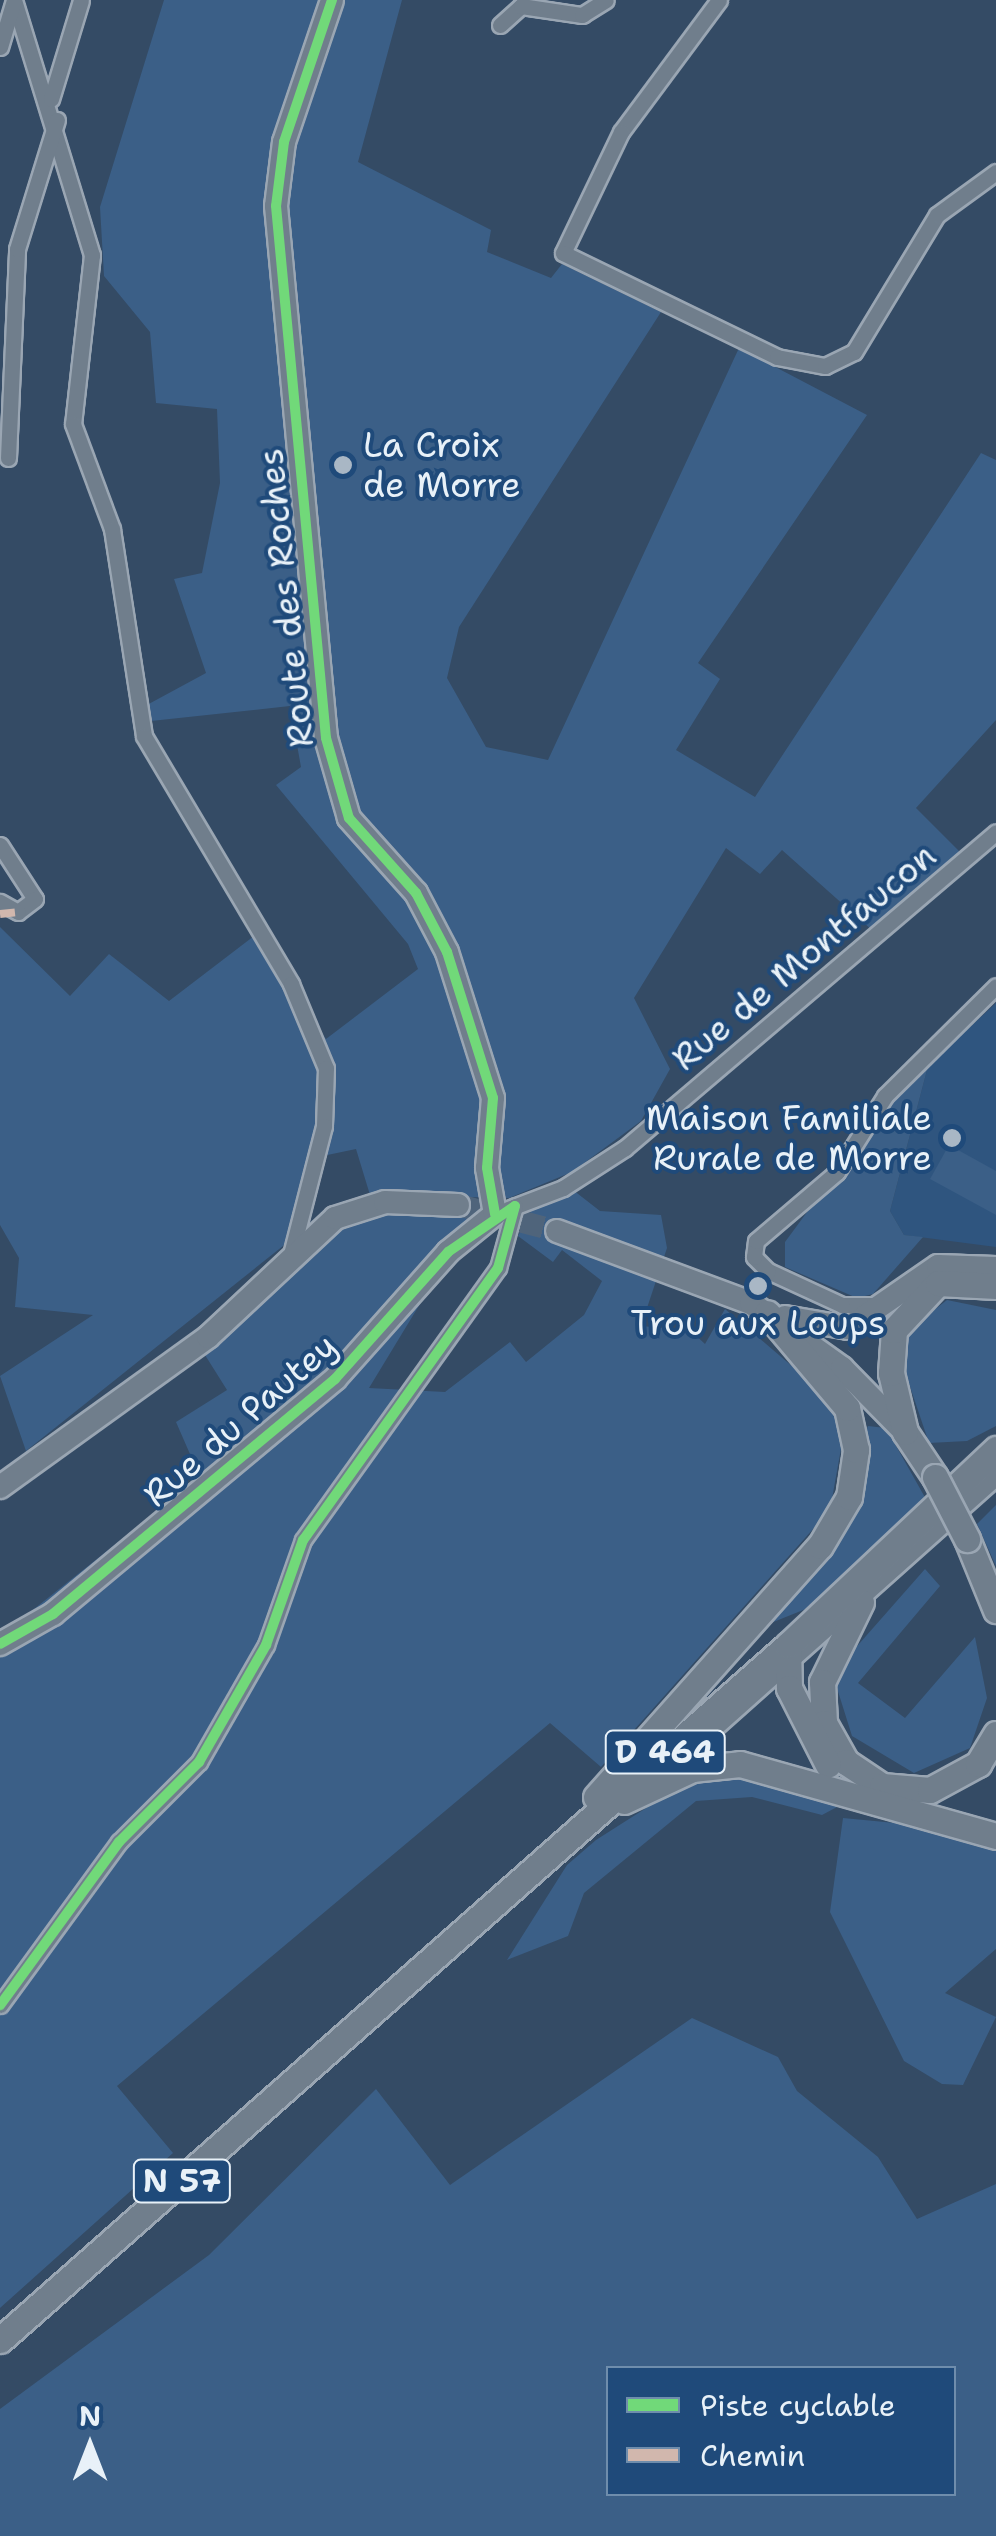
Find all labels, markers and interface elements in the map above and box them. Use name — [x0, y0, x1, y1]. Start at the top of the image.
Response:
place label: La Croix de Morre — [363, 424, 521, 506]
street label: Route des Roches — [249, 447, 323, 749]
marker: La Croix de Morre — [332, 454, 354, 476]
street label: Rue de Montfaucon — [664, 835, 944, 1079]
place label: Maison Familiale Rurale de Morre — [646, 1097, 932, 1179]
marker: Maison Familiale Rurale de Morre — [941, 1127, 963, 1149]
marker: Trou aux Loups — [747, 1275, 769, 1297]
place label: Trou aux Loups — [631, 1302, 885, 1344]
street label: Rue du Pautey — [135, 1325, 345, 1515]
road number: D 464 — [602, 1725, 728, 1779]
road number: N 57 — [132, 2154, 232, 2208]
legend — [606, 2366, 956, 2496]
text: Piste cyclable — [700, 2385, 896, 2426]
north arrow — [40, 2396, 140, 2496]
text: N — [79, 2397, 101, 2435]
text: Chemin — [700, 2435, 805, 2476]

